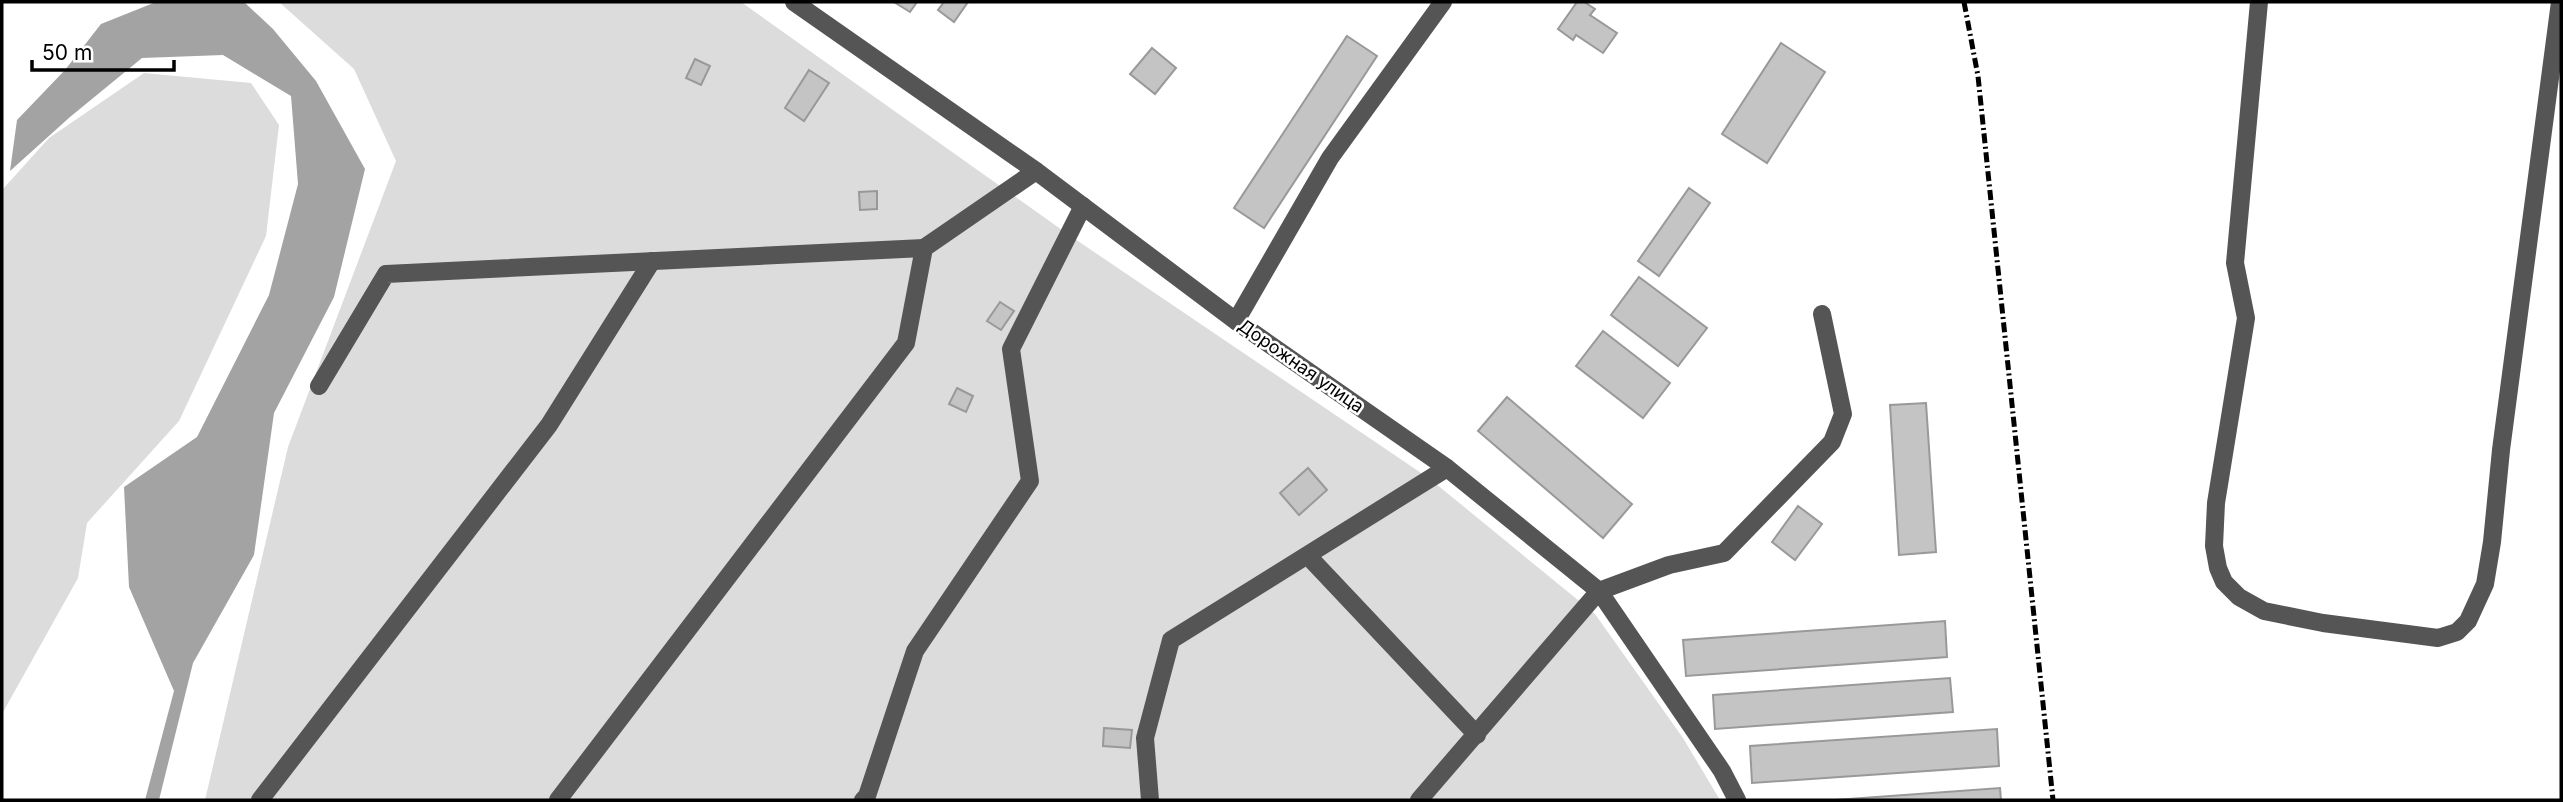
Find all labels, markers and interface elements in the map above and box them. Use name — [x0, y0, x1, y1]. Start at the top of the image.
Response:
scale bar — [32, 28, 173, 72]
text: 50 m — [42, 40, 92, 65]
street label: Дорожная улица — [1234, 314, 1368, 417]

